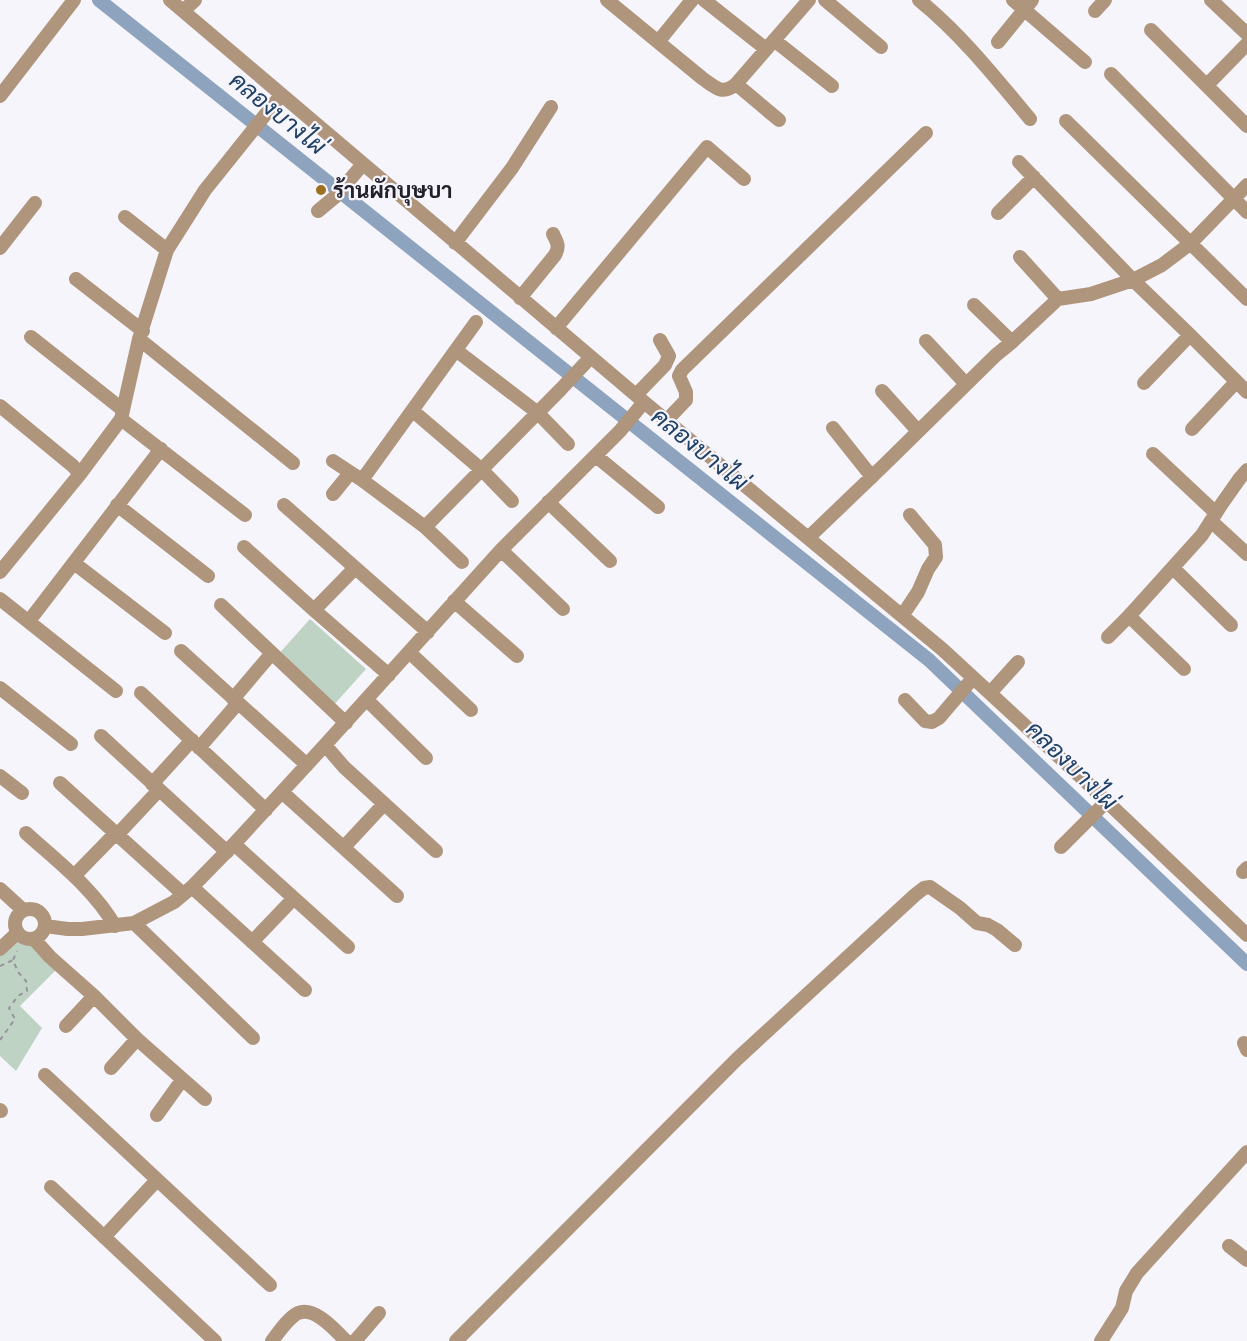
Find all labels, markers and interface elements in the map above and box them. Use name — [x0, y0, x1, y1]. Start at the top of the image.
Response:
water label: คลองบางไผ่ — [223, 65, 334, 162]
place label: ร้านผักบุษบา — [333, 176, 453, 206]
marker: ร้านผักบุษบา — [314, 183, 328, 197]
water label: คลองบางไผ่ — [645, 401, 756, 498]
water label: คลองบางไผ่ — [1020, 714, 1125, 817]

